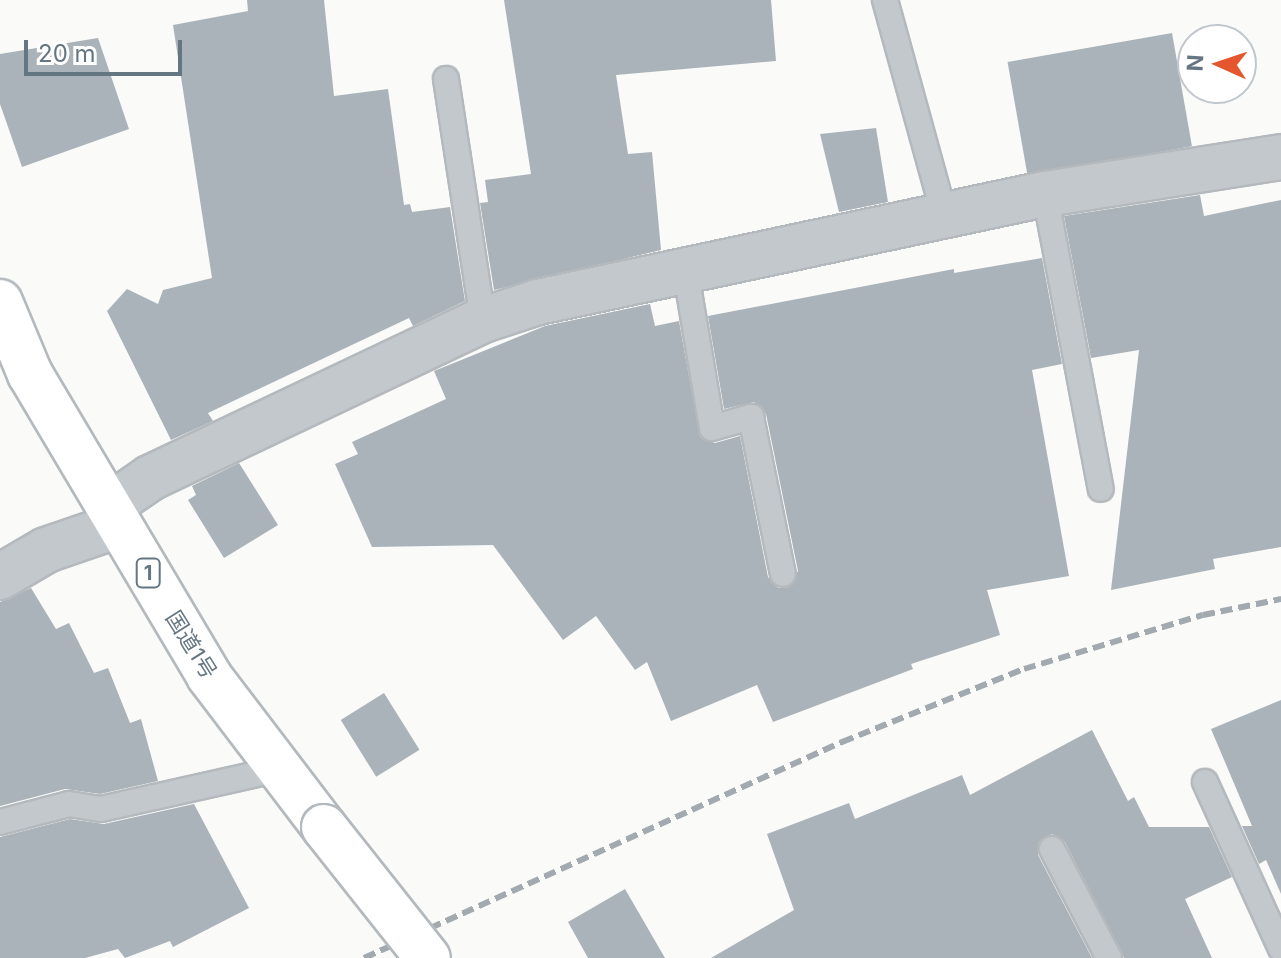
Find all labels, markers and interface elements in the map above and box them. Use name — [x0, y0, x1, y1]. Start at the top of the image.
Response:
scale bar — [28, 24, 186, 74]
north arrow — [1177, 24, 1257, 104]
text: 20 m — [38, 39, 96, 68]
text: N — [1182, 54, 1208, 72]
road number: 1 — [134, 557, 162, 589]
street label: 国道1号 — [160, 606, 222, 684]

